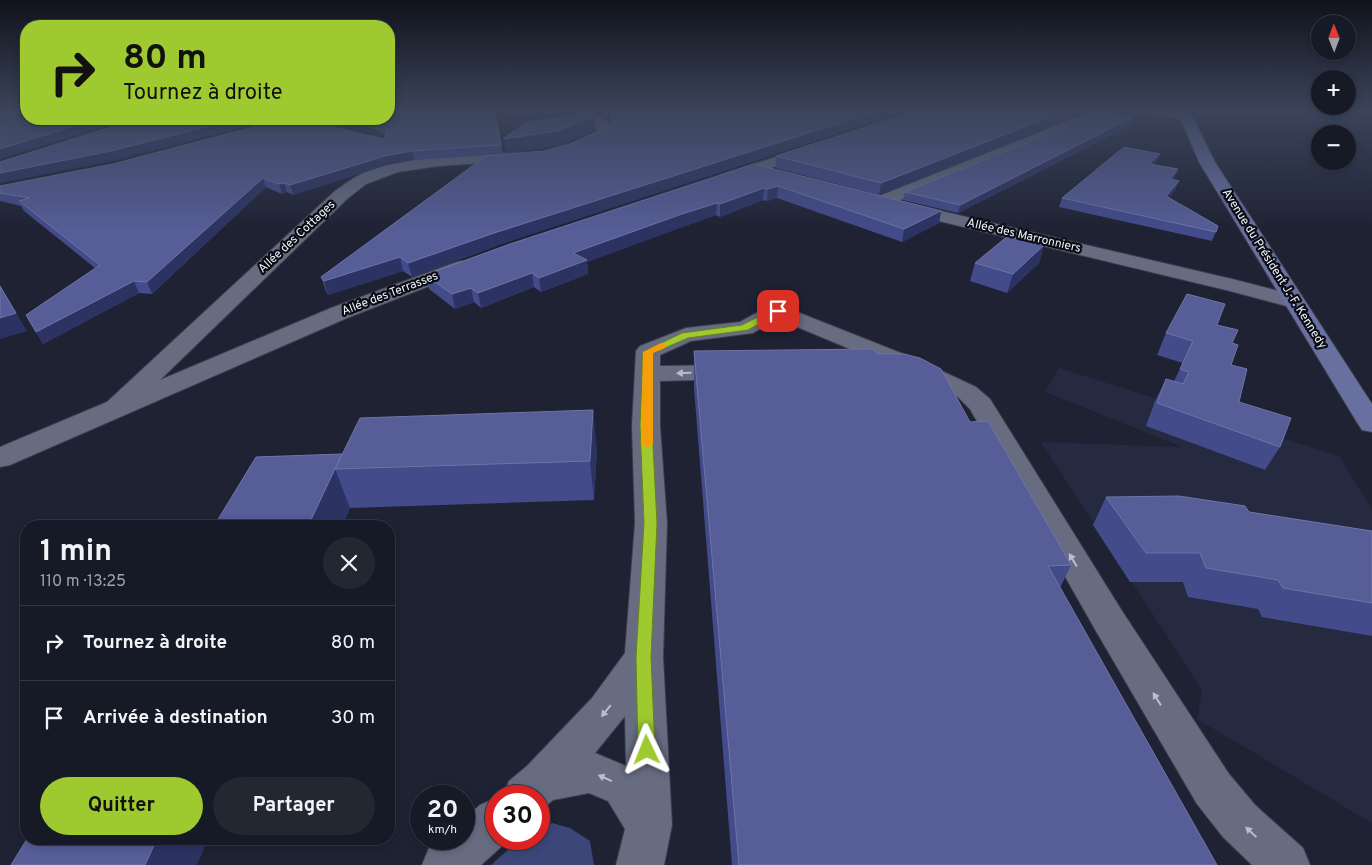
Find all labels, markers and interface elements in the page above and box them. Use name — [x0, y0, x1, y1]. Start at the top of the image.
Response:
north arrow — [1311, 15, 1356, 60]
map controls — [1311, 15, 1356, 170]
text: 80 m — [123, 37, 207, 81]
icon: right — [40, 40, 105, 105]
button: + — [1311, 70, 1356, 115]
text: Tournez à droite — [123, 80, 283, 107]
button: − — [1311, 125, 1356, 170]
street label: Avenue du Président J.-F. Kennedy — [1218, 186, 1330, 352]
street label: Allée des Cottages — [255, 197, 339, 277]
street label: Allée des Marronniers — [965, 215, 1083, 257]
street label: Allée des Terrasses — [339, 268, 441, 320]
pin — [757, 290, 799, 332]
icon: arrive — [764, 297, 792, 325]
one-way arrow — [676, 369, 692, 377]
text: 1 min — [40, 534, 112, 571]
button: close — [323, 537, 375, 589]
one-way arrow — [1069, 554, 1078, 567]
text: 110 m · 13:25 — [40, 572, 126, 592]
icon: right — [40, 629, 68, 657]
text: Tournez à droite — [83, 631, 227, 655]
text: 80 m — [331, 631, 375, 655]
one-way arrow — [1153, 693, 1162, 706]
icon: arrive — [40, 704, 68, 732]
one-way arrow — [600, 704, 611, 717]
text: Arrivée à destination — [83, 706, 268, 730]
text: 30 m — [331, 706, 375, 730]
position arrow — [620, 723, 672, 775]
one-way arrow — [598, 774, 612, 782]
button: Quitter — [40, 777, 203, 835]
button: Partager — [213, 777, 375, 835]
speed limit sign: 30 — [485, 785, 550, 850]
text: 20 — [427, 795, 458, 827]
text: km/h — [428, 822, 457, 838]
one-way arrow — [1245, 826, 1257, 838]

